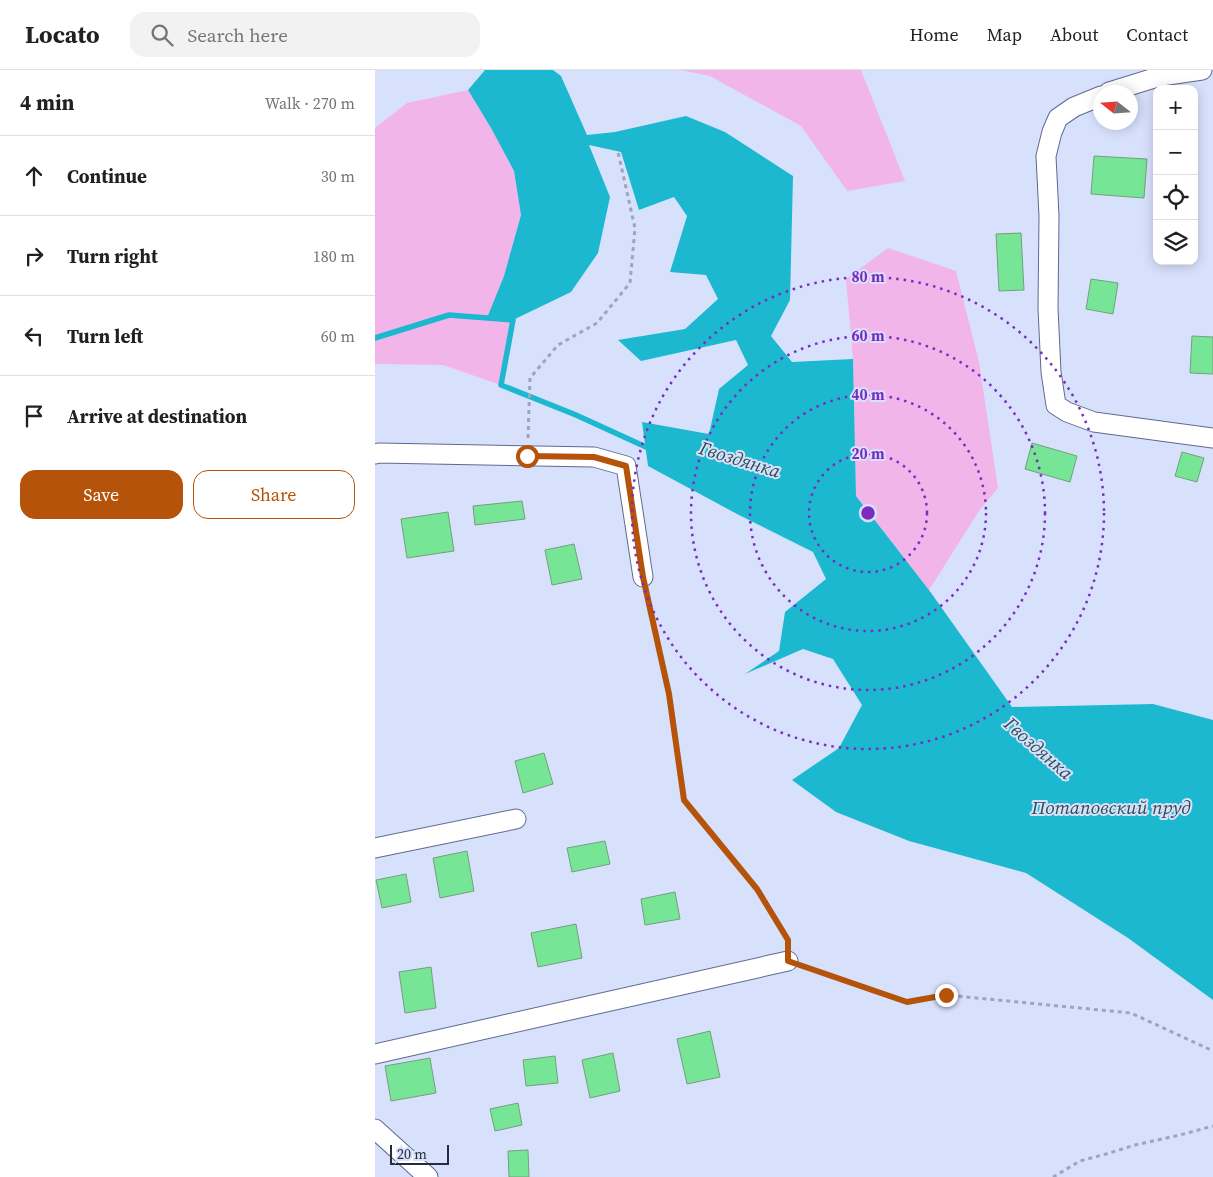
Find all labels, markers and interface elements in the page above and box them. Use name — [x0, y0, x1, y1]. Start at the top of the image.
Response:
search box — [130, 12, 480, 57]
text: Locato — [25, 18, 100, 51]
icon: search — [148, 21, 176, 49]
text: Search here — [188, 22, 288, 48]
text: Home — [910, 22, 959, 47]
text: Map — [987, 22, 1022, 47]
text: About — [1050, 22, 1098, 47]
text: Contact — [1126, 22, 1188, 47]
north arrow — [1093, 85, 1138, 130]
map controls — [1153, 85, 1198, 265]
button: + — [1153, 85, 1198, 130]
text: 4 min — [20, 88, 75, 117]
text: Walk · 270 m — [265, 92, 355, 114]
button: − — [1153, 130, 1198, 175]
icon: ahead — [20, 162, 48, 190]
text: Continue — [67, 163, 147, 189]
text: 30 m — [321, 165, 355, 187]
button: locate — [1153, 175, 1198, 220]
button: layers — [1153, 220, 1198, 265]
icon: right — [20, 242, 48, 270]
text: Turn right — [67, 243, 158, 269]
text: 180 m — [313, 245, 355, 267]
text: 80 m — [851, 266, 885, 287]
icon: left — [20, 322, 48, 350]
text: Turn left — [67, 323, 143, 349]
text: 60 m — [321, 325, 355, 347]
text: 60 m — [851, 325, 885, 346]
text: 40 m — [851, 384, 885, 405]
icon: arrive — [20, 402, 48, 430]
text: Arrive at destination — [67, 403, 247, 429]
water label: Гвоздянка — [695, 434, 784, 484]
text: 20 m — [851, 443, 885, 464]
route start — [516, 445, 539, 468]
button: Save — [20, 470, 183, 519]
button: Share — [193, 470, 355, 519]
centre of rings — [859, 504, 877, 522]
water label: Гвоздянка — [998, 710, 1079, 785]
water label: Потаповский пруд — [1031, 794, 1191, 820]
route end — [935, 984, 958, 1007]
scale bar — [390, 1142, 449, 1165]
text: 20 m — [397, 1144, 427, 1164]

